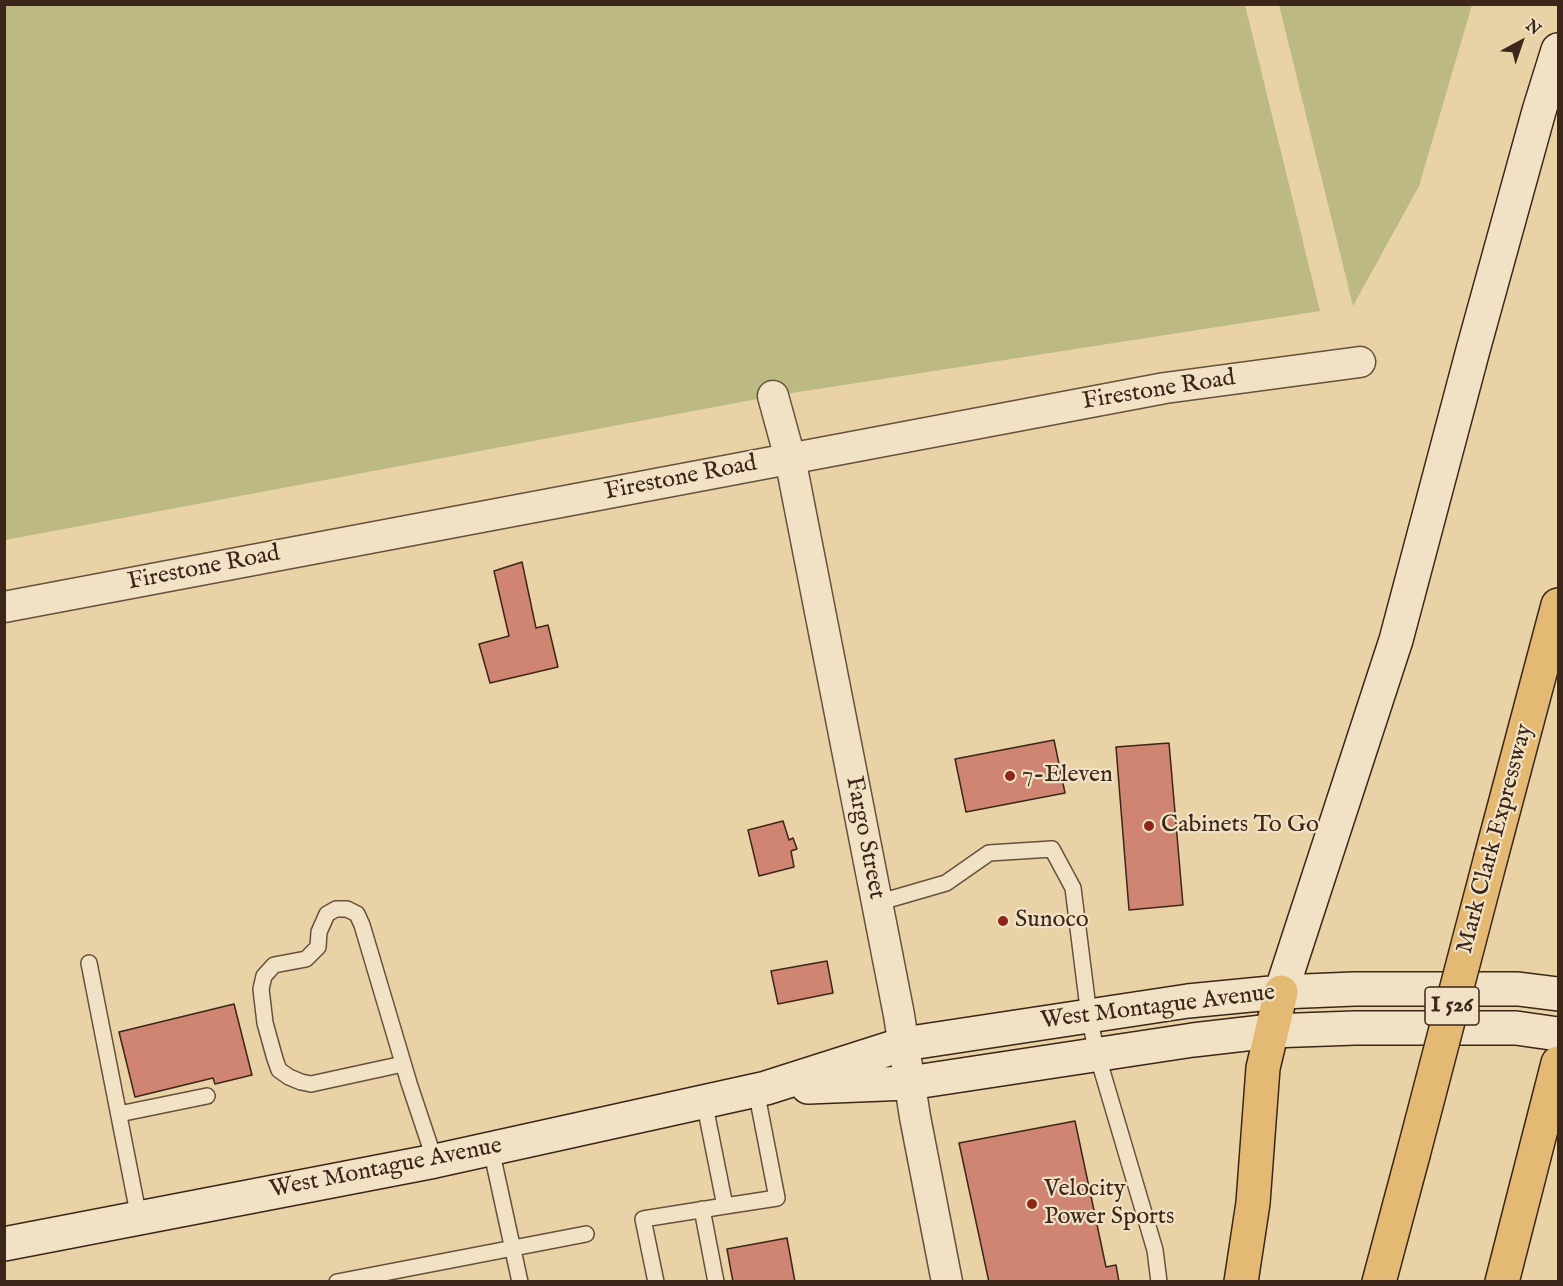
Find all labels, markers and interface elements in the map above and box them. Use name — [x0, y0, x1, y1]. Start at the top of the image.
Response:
north arrow — [1491, 12, 1551, 72]
text: N — [1521, 16, 1544, 40]
street label: Firestone Road — [1081, 365, 1237, 417]
street label: Firestone Road — [603, 450, 759, 508]
street label: Firestone Road — [126, 540, 282, 598]
street label: Mark Clark Expressway — [1452, 721, 1540, 957]
place label: 7-Eleven — [1022, 762, 1113, 790]
marker: 7-Eleven — [1003, 769, 1017, 783]
street label: Fargo Street — [838, 774, 890, 902]
place label: Cabinets To Go — [1161, 812, 1319, 840]
marker: Cabinets To Go — [1142, 819, 1156, 833]
place label: Sunoco — [1015, 907, 1089, 935]
marker: Sunoco — [996, 914, 1010, 928]
street label: West Montague Avenue — [1039, 979, 1277, 1037]
road number: I 526 — [1425, 987, 1479, 1025]
street label: West Montague Avenue — [267, 1132, 505, 1206]
place label: Velocity Power Sports — [1044, 1176, 1174, 1232]
marker: Velocity Power Sports — [1025, 1197, 1039, 1211]

